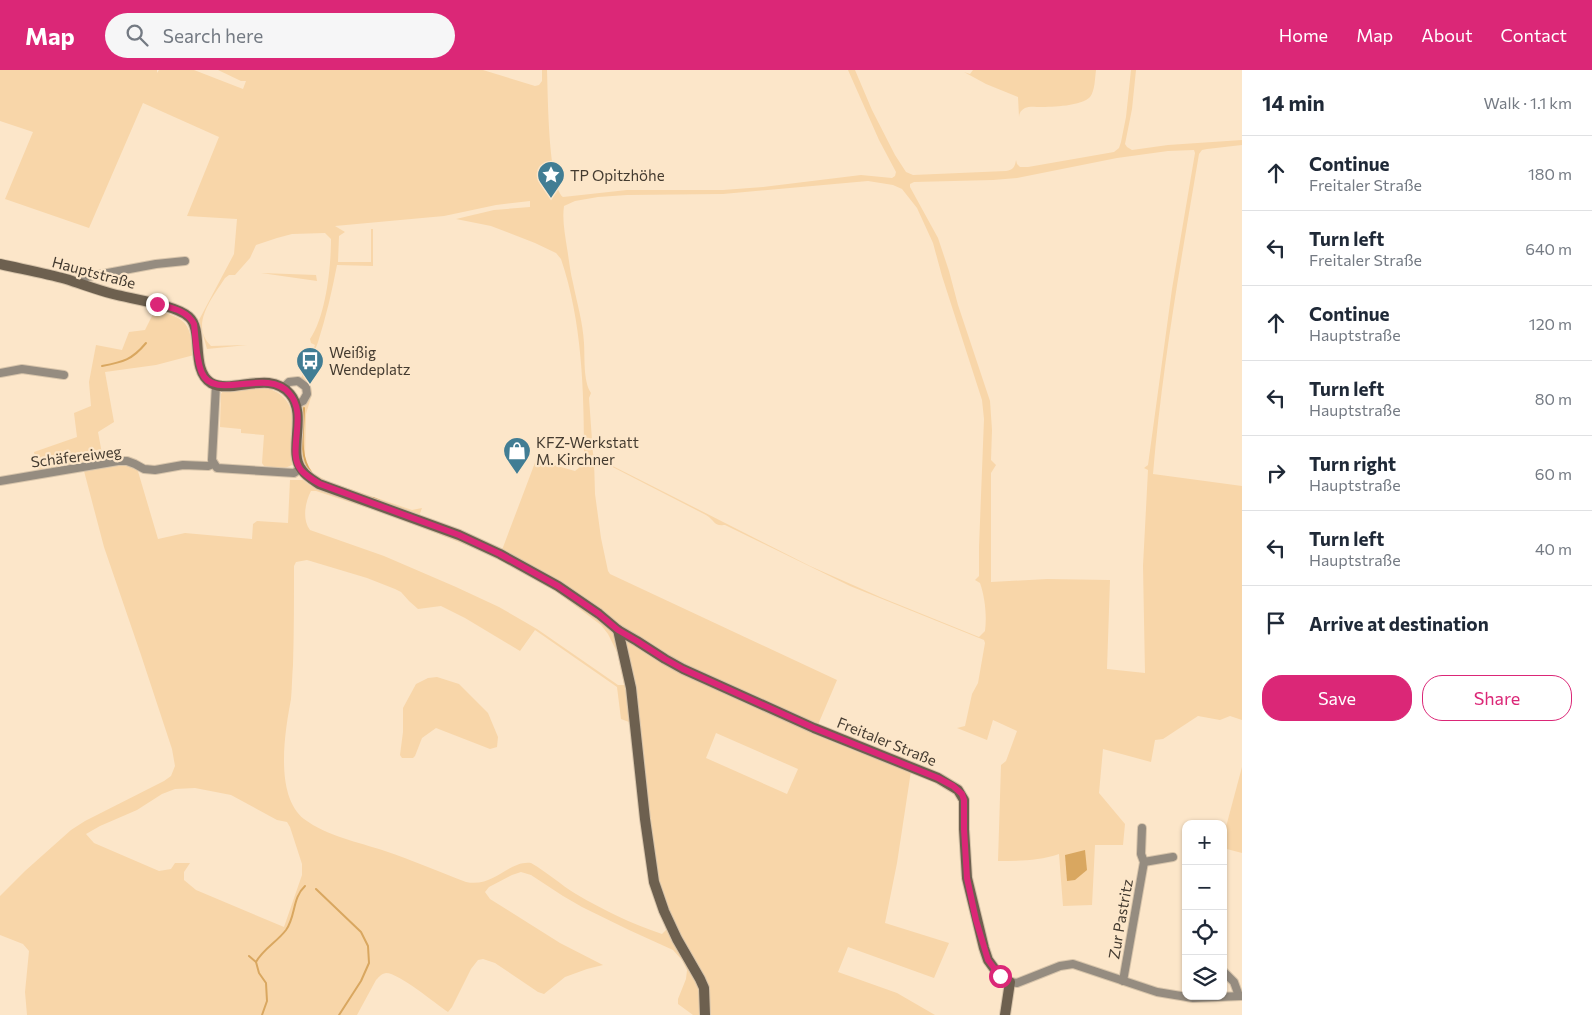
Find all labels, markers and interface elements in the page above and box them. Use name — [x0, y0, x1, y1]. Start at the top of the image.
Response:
search box — [105, 13, 455, 58]
text: Map — [25, 21, 75, 50]
icon: search — [123, 21, 151, 49]
text: Search here — [163, 24, 263, 47]
text: Home — [1279, 24, 1328, 46]
text: Map — [1356, 24, 1393, 46]
text: About — [1421, 24, 1473, 46]
text: Contact — [1501, 24, 1567, 46]
text: 14 min — [1262, 90, 1325, 115]
text: Walk · 1.1 km — [1484, 93, 1572, 112]
text: Continue — [1309, 152, 1389, 175]
icon: ahead — [1262, 159, 1290, 187]
place icon: TP Opitzhöhe — [536, 160, 566, 199]
text: 180 m — [1528, 164, 1572, 183]
place label: TP Opitzhöhe — [570, 166, 665, 184]
text: Freitaler Straße — [1309, 175, 1422, 194]
text: Turn left — [1309, 227, 1384, 250]
icon: left — [1262, 234, 1290, 262]
text: 640 m — [1525, 239, 1572, 258]
text: Freitaler Straße — [1309, 250, 1422, 269]
street label: Hauptstraße — [50, 252, 138, 292]
route end — [146, 293, 169, 316]
text: Continue — [1309, 302, 1389, 325]
icon: ahead — [1262, 309, 1290, 337]
text: 120 m — [1529, 314, 1572, 333]
text: Hauptstraße — [1309, 325, 1401, 344]
place label: Weißig Wendeplatz — [329, 343, 410, 378]
bus stop icon: Weißig Wendeplatz — [295, 346, 325, 385]
text: Turn left — [1309, 377, 1384, 400]
icon: left — [1262, 384, 1290, 412]
text: 80 m — [1535, 389, 1572, 408]
text: Hauptstraße — [1309, 400, 1401, 419]
place label: KFZ-Werkstatt M. Kirchner — [536, 433, 639, 468]
shop icon: KFZ-Werkstatt M. Kirchner — [502, 436, 532, 475]
street label: Schäfereiweg — [30, 442, 122, 470]
text: Turn right — [1309, 452, 1396, 475]
icon: right — [1262, 459, 1290, 487]
text: 60 m — [1535, 464, 1572, 483]
text: Hauptstraße — [1309, 475, 1401, 494]
text: Turn left — [1309, 527, 1384, 550]
icon: left — [1262, 534, 1290, 562]
text: 40 m — [1535, 539, 1572, 558]
text: Hauptstraße — [1309, 550, 1401, 569]
icon: arrive — [1262, 609, 1290, 637]
text: Arrive at destination — [1309, 612, 1489, 635]
button: Save — [1262, 675, 1412, 721]
button: Share — [1422, 675, 1572, 721]
street label: Freitaler Straße — [835, 713, 940, 769]
map controls — [1182, 820, 1227, 1000]
button: + — [1182, 820, 1227, 865]
button: − — [1182, 865, 1227, 910]
street label: Zur Pastritz — [1104, 878, 1136, 960]
button: locate — [1182, 910, 1227, 955]
button: layers — [1182, 955, 1227, 1000]
route start — [989, 965, 1012, 988]

